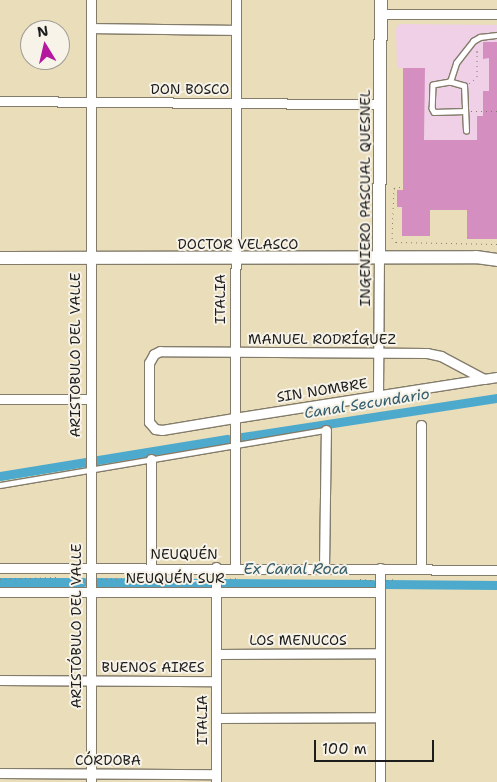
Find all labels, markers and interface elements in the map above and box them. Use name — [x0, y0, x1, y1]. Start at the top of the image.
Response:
north arrow — [20, 20, 70, 70]
text: N — [36, 21, 50, 41]
street label: DON BOSCO — [151, 81, 229, 97]
street label: INGENIERO PASCUAL QUESNEL — [357, 90, 373, 306]
street label: DOCTOR VELASCO — [178, 236, 298, 252]
street label: ARISTOBULO DEL VALLE — [67, 272, 83, 438]
street label: ITALIA — [212, 274, 228, 324]
street label: MANUEL RODRÍGUEZ — [248, 331, 396, 347]
street label: SIN NOMBRE — [275, 375, 369, 405]
water label: Canal Secundario — [303, 385, 431, 423]
street label: ARISTÓBULO DEL VALLE — [68, 543, 84, 709]
street label: NEUQUÉN — [150, 546, 218, 562]
water label: Ex Canal Roca — [244, 561, 348, 579]
street label: NEUQUÉN SUR — [125, 570, 225, 586]
street label: LOS MENUCOS — [249, 632, 347, 648]
street label: BUENOS AIRES — [102, 659, 204, 675]
street label: ITALIA — [194, 695, 210, 745]
scale bar — [317, 730, 437, 762]
text: 100 m — [322, 739, 367, 759]
street label: CÓRDOBA — [75, 752, 141, 768]

